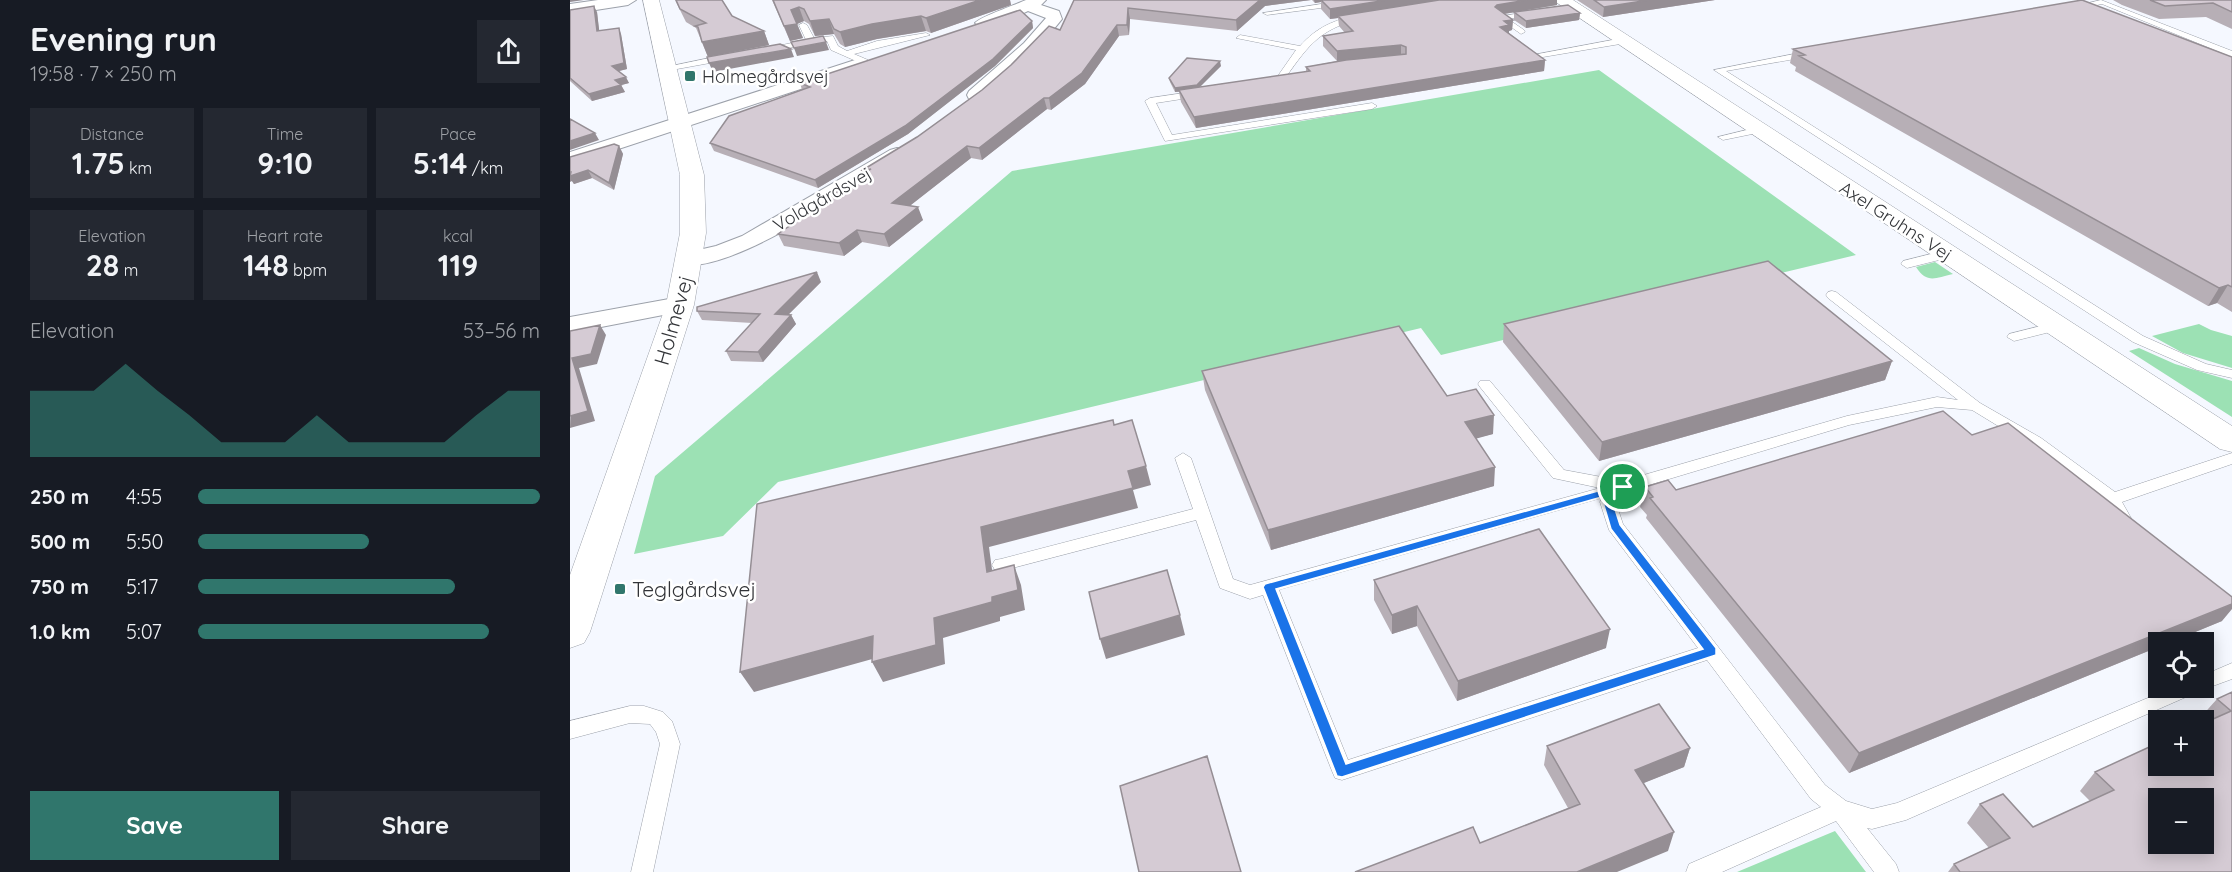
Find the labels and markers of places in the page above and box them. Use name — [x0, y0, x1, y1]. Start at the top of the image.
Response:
place label: Holmegårdsvej — [702, 65, 829, 88]
marker: Holmegårdsvej — [683, 69, 697, 83]
pin — [1597, 461, 1648, 512]
place label: Teglgårdsvej — [632, 576, 756, 602]
marker: Teglgårdsvej — [613, 582, 627, 596]

